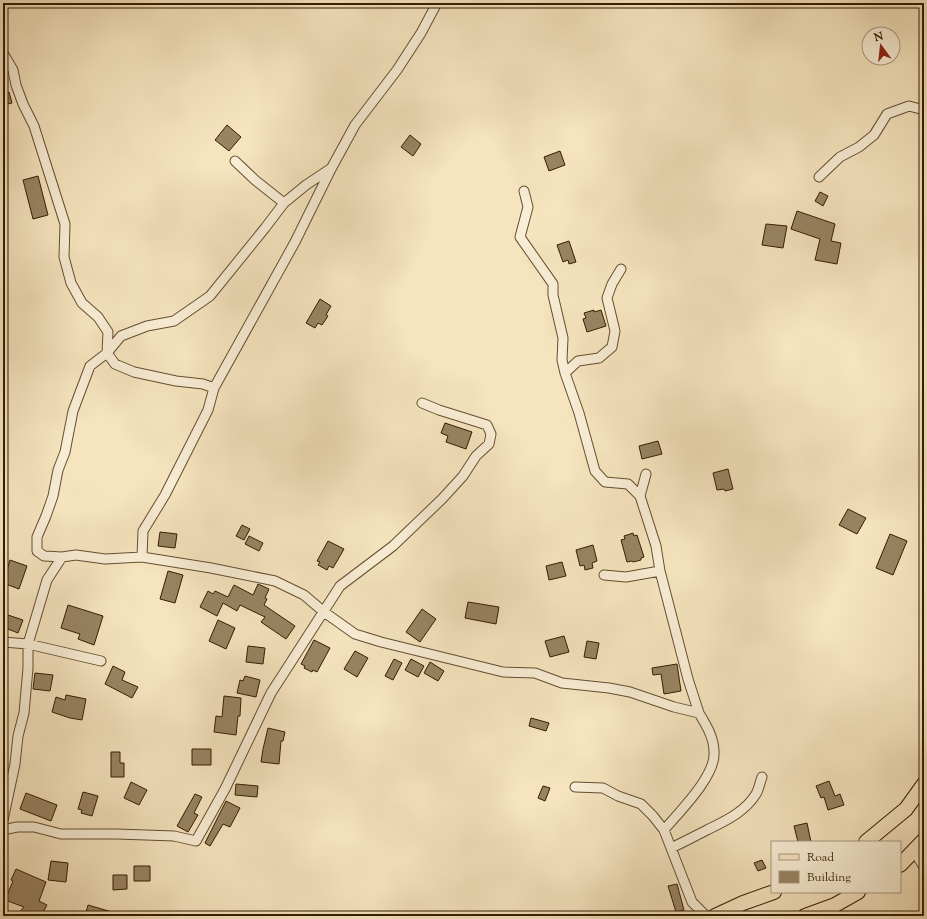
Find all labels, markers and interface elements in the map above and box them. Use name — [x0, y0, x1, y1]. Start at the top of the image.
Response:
north arrow — [861, 26, 901, 66]
text: N — [871, 28, 885, 46]
legend — [771, 841, 901, 893]
text: Road — [807, 849, 834, 867]
text: Building — [807, 869, 851, 887]

